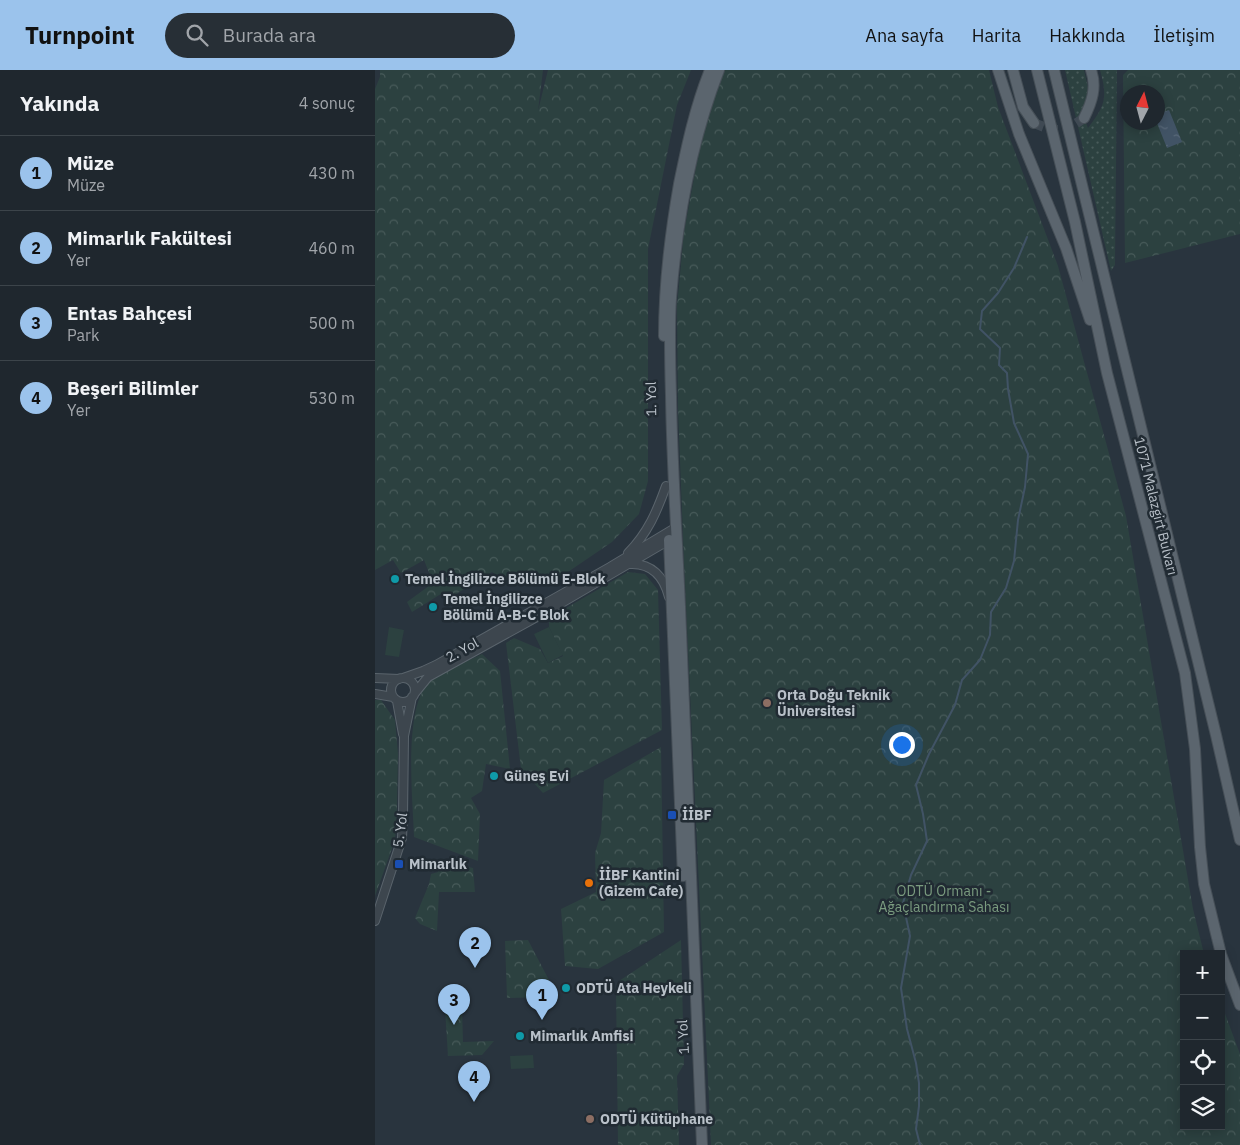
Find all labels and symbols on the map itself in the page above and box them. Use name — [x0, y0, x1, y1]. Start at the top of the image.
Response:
north arrow — [1120, 85, 1165, 130]
street label: 1. Yol — [642, 381, 660, 417]
street label: 1071 Malazgirt Bulvarı — [1130, 435, 1182, 577]
place label: Temel İngilizce Bölümü E-Blok — [405, 570, 606, 588]
marker: Temel İngilizce Bölümü E-Blok — [389, 573, 401, 585]
place label: Temel İngilizce Bölümü A-B-C Blok — [443, 590, 570, 624]
marker: Temel İngilizce Bölümü A-B-C Blok — [427, 601, 439, 613]
street label: 2. Yol — [442, 634, 482, 666]
place label: Orta Doğu Teknik Üniversitesi — [777, 686, 891, 720]
marker: Orta Doğu Teknik Üniversitesi — [761, 697, 773, 709]
your location — [889, 732, 915, 758]
place label: Güneş Evi — [504, 767, 569, 785]
marker: Güneş Evi — [488, 770, 500, 782]
place label: İİBF — [682, 806, 712, 824]
marker: İİBF — [666, 809, 678, 821]
street label: 5. Yol — [389, 811, 411, 848]
place label: Mimarlık — [409, 855, 468, 873]
marker: Mimarlık — [393, 858, 405, 870]
place label: İİBF Kantini (Gizem Cafe) — [599, 866, 684, 900]
marker: İİBF Kantini (Gizem Cafe) — [583, 877, 595, 889]
park label: ODTÜ Ormanı - Ağaçlandırma Sahası — [878, 882, 1010, 916]
pin: 2 — [459, 927, 491, 968]
pin: 1 — [526, 979, 558, 1020]
place label: ODTÜ Ata Heykeli — [576, 979, 692, 997]
marker: ODTÜ Ata Heykeli — [560, 982, 572, 994]
pin: 3 — [438, 984, 470, 1025]
street label: 1. Yol — [673, 1019, 693, 1055]
place label: Mimarlık Amfisi — [530, 1027, 633, 1045]
marker: Mimarlık Amfisi — [514, 1030, 526, 1042]
pin: 4 — [458, 1061, 490, 1102]
place label: ODTÜ Kütüphane — [600, 1110, 713, 1128]
marker: ODTÜ Kütüphane — [584, 1113, 596, 1125]

